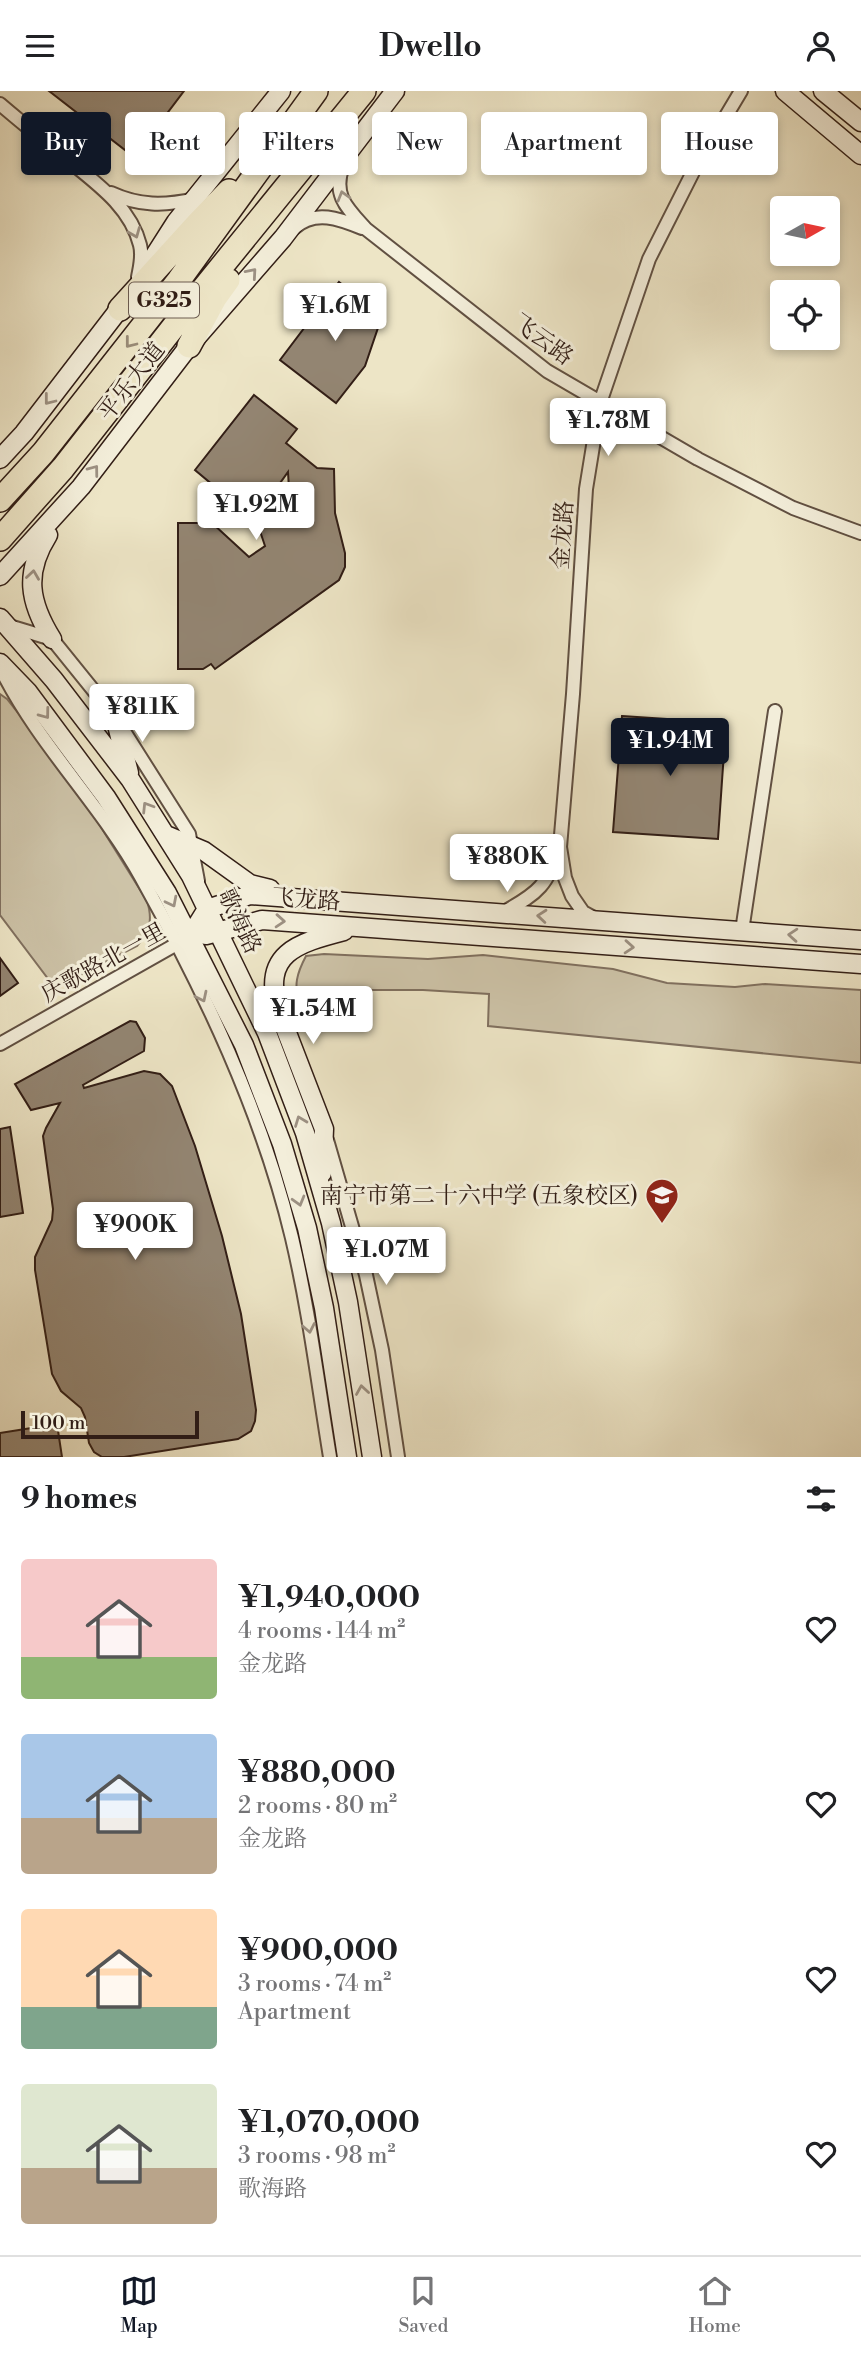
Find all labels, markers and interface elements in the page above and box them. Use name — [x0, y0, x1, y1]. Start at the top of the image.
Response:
text: Dwello — [379, 26, 482, 66]
icon: menu — [21, 27, 59, 65]
icon: person — [802, 27, 840, 65]
chip: Buy — [21, 112, 111, 175]
chip: Rent — [125, 112, 225, 175]
chip: Filters — [239, 112, 358, 175]
chip: New — [372, 112, 467, 175]
chip: Apartment — [481, 112, 647, 175]
chip: House — [661, 112, 778, 175]
one-way arrow — [336, 190, 351, 202]
north arrow — [770, 196, 840, 266]
map controls — [770, 196, 840, 350]
one-way arrow — [127, 226, 141, 238]
one-way arrow — [244, 269, 256, 282]
button: locate — [770, 280, 840, 350]
road number: G325 — [129, 283, 199, 318]
pin: ¥1.6M — [286, 283, 384, 343]
text: ¥1.6M — [300, 292, 370, 320]
street label: 飞云路 — [506, 308, 579, 371]
one-way arrow — [125, 335, 138, 347]
street label: 平乐大道 — [92, 337, 171, 426]
one-way arrow — [45, 393, 58, 405]
pin: ¥1.78M — [551, 399, 665, 458]
text: ¥1.78M — [566, 407, 650, 435]
one-way arrow — [86, 465, 99, 477]
pin: ¥1.92M — [199, 483, 313, 542]
text: ¥1.92M — [213, 491, 299, 519]
street label: 金龙路 — [547, 500, 579, 570]
one-way arrow — [26, 569, 41, 581]
pin: ¥811K — [93, 685, 191, 744]
text: ¥811K — [105, 693, 179, 721]
one-way arrow — [36, 706, 49, 719]
pin: ¥1.94M — [613, 719, 727, 778]
text: ¥1.94M — [627, 727, 713, 755]
one-way arrow — [143, 801, 156, 814]
pin: ¥880K — [458, 835, 556, 894]
text: ¥880K — [466, 843, 548, 871]
street label: 歌海路 — [211, 884, 267, 959]
street label: 飞龙路 — [271, 884, 341, 916]
one-way arrow — [163, 895, 177, 908]
one-way arrow — [536, 909, 547, 924]
one-way arrow — [274, 913, 285, 928]
street label: 庆歌路北一里 — [36, 917, 171, 1009]
one-way arrow — [787, 928, 798, 943]
one-way arrow — [623, 939, 634, 954]
pin: ¥1.54M — [256, 986, 370, 1046]
one-way arrow — [193, 990, 207, 1002]
text: ¥1.54M — [270, 995, 356, 1023]
one-way arrow — [294, 1115, 308, 1127]
school or university icon: 南宁市第二十六中学 (五象校区) — [643, 1176, 681, 1225]
place label: 南宁市第二十六中学 (五象校区) — [320, 1182, 638, 1210]
one-way arrow — [291, 1195, 306, 1207]
pin: ¥900K — [86, 1203, 184, 1262]
text: ¥900K — [93, 1211, 177, 1239]
pin: ¥1.07M — [329, 1227, 443, 1287]
text: ¥1.07M — [343, 1236, 429, 1264]
one-way arrow — [301, 1322, 316, 1334]
one-way arrow — [355, 1384, 370, 1395]
scale bar — [21, 1408, 200, 1440]
text: 100 m — [32, 1411, 85, 1435]
text: 9 homes — [21, 1480, 137, 1518]
icon: filters — [802, 1480, 840, 1518]
text: ¥1,940,000 — [238, 1579, 420, 1617]
icon: home — [77, 1587, 161, 1671]
icon: heart — [802, 1610, 840, 1648]
text: 4 rooms · 144 m² — [238, 1617, 405, 1645]
text: 金龙路 — [238, 1650, 307, 1678]
text: ¥880,000 — [238, 1754, 396, 1792]
icon: home — [77, 1762, 161, 1846]
icon: heart — [802, 1785, 840, 1823]
text: 2 rooms · 80 m² — [238, 1792, 397, 1820]
text: 金龙路 — [238, 1825, 307, 1853]
text: ¥900,000 — [238, 1932, 398, 1970]
icon: home — [77, 1937, 161, 2021]
icon: heart — [802, 1960, 840, 1998]
text: 3 rooms · 74 m² — [238, 1970, 391, 1998]
text: Apartment — [238, 1998, 351, 2026]
text: ¥1,070,000 — [238, 2104, 420, 2142]
icon: home — [77, 2112, 161, 2196]
icon: heart — [802, 2135, 840, 2173]
text: 3 rooms · 98 m² — [238, 2142, 395, 2170]
text: 歌海路 — [238, 2175, 307, 2203]
tab: Map — [120, 2272, 158, 2338]
tab: Saved — [398, 2272, 448, 2338]
tab: Home — [689, 2272, 741, 2338]

